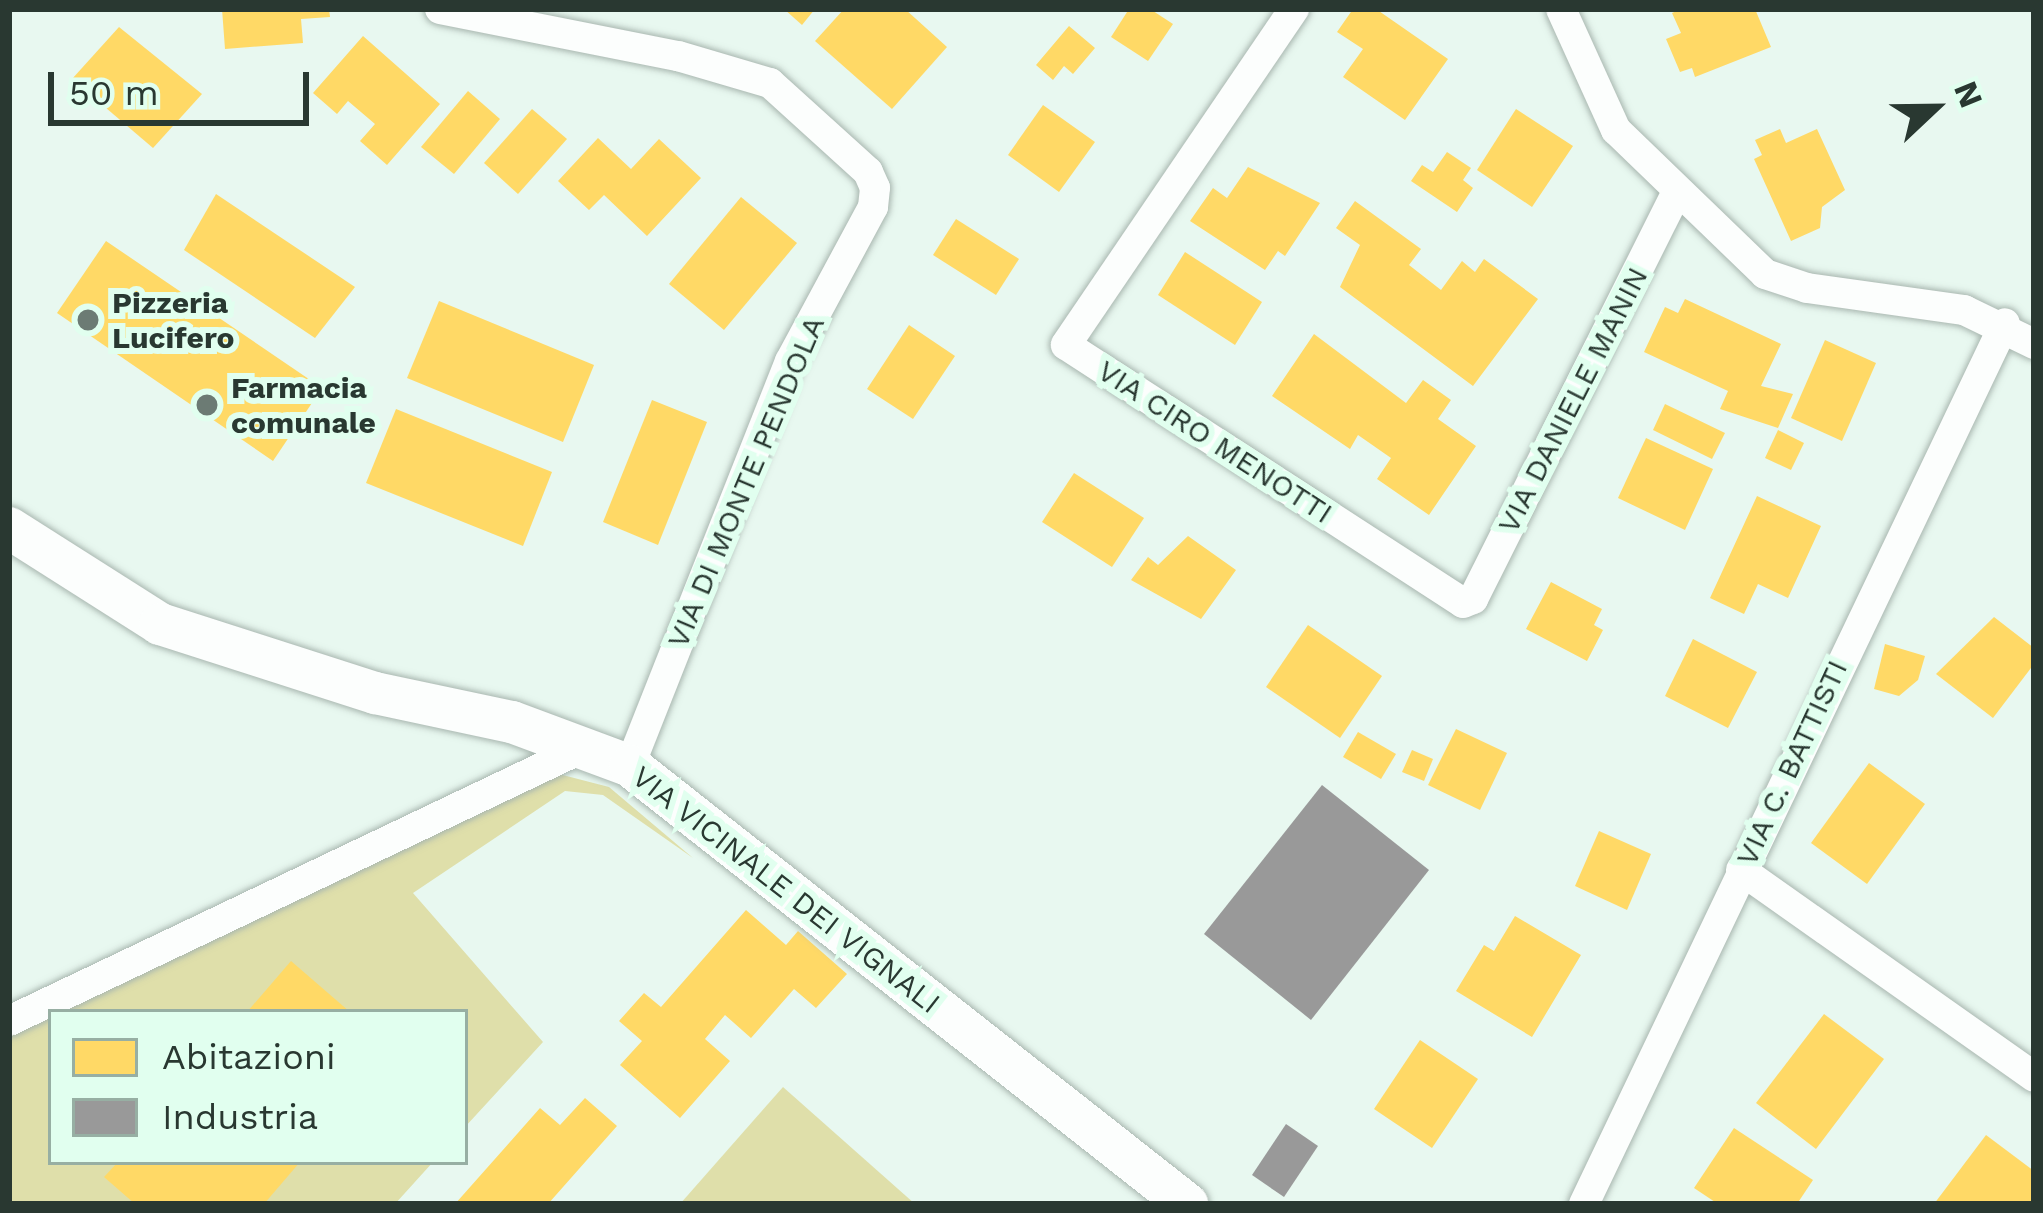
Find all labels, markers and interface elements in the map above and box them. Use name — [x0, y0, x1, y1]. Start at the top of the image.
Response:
scale bar — [54, 48, 315, 122]
north arrow — [1875, 48, 1995, 168]
text: 50 m — [69, 72, 159, 114]
text: N — [1946, 76, 1991, 113]
street label: VIA DANIELE MANIN — [1490, 260, 1656, 540]
place label: Pizzeria Lucifero — [112, 285, 235, 356]
marker: Pizzeria Lucifero — [75, 307, 101, 333]
street label: VIA DI MONTE PENDOLA — [660, 310, 832, 654]
street label: VIA CIRO MENOTTI — [1090, 352, 1340, 532]
place label: Farmacia comunale — [231, 370, 376, 440]
marker: Farmacia comunale — [194, 392, 220, 418]
street label: VIA C. BATTISTI — [1728, 654, 1856, 872]
street label: VIA VICINALE DEI VIGNALI — [624, 758, 948, 1022]
legend — [48, 1009, 468, 1165]
text: Abitazioni — [162, 1036, 336, 1078]
text: Industria — [162, 1096, 318, 1138]

